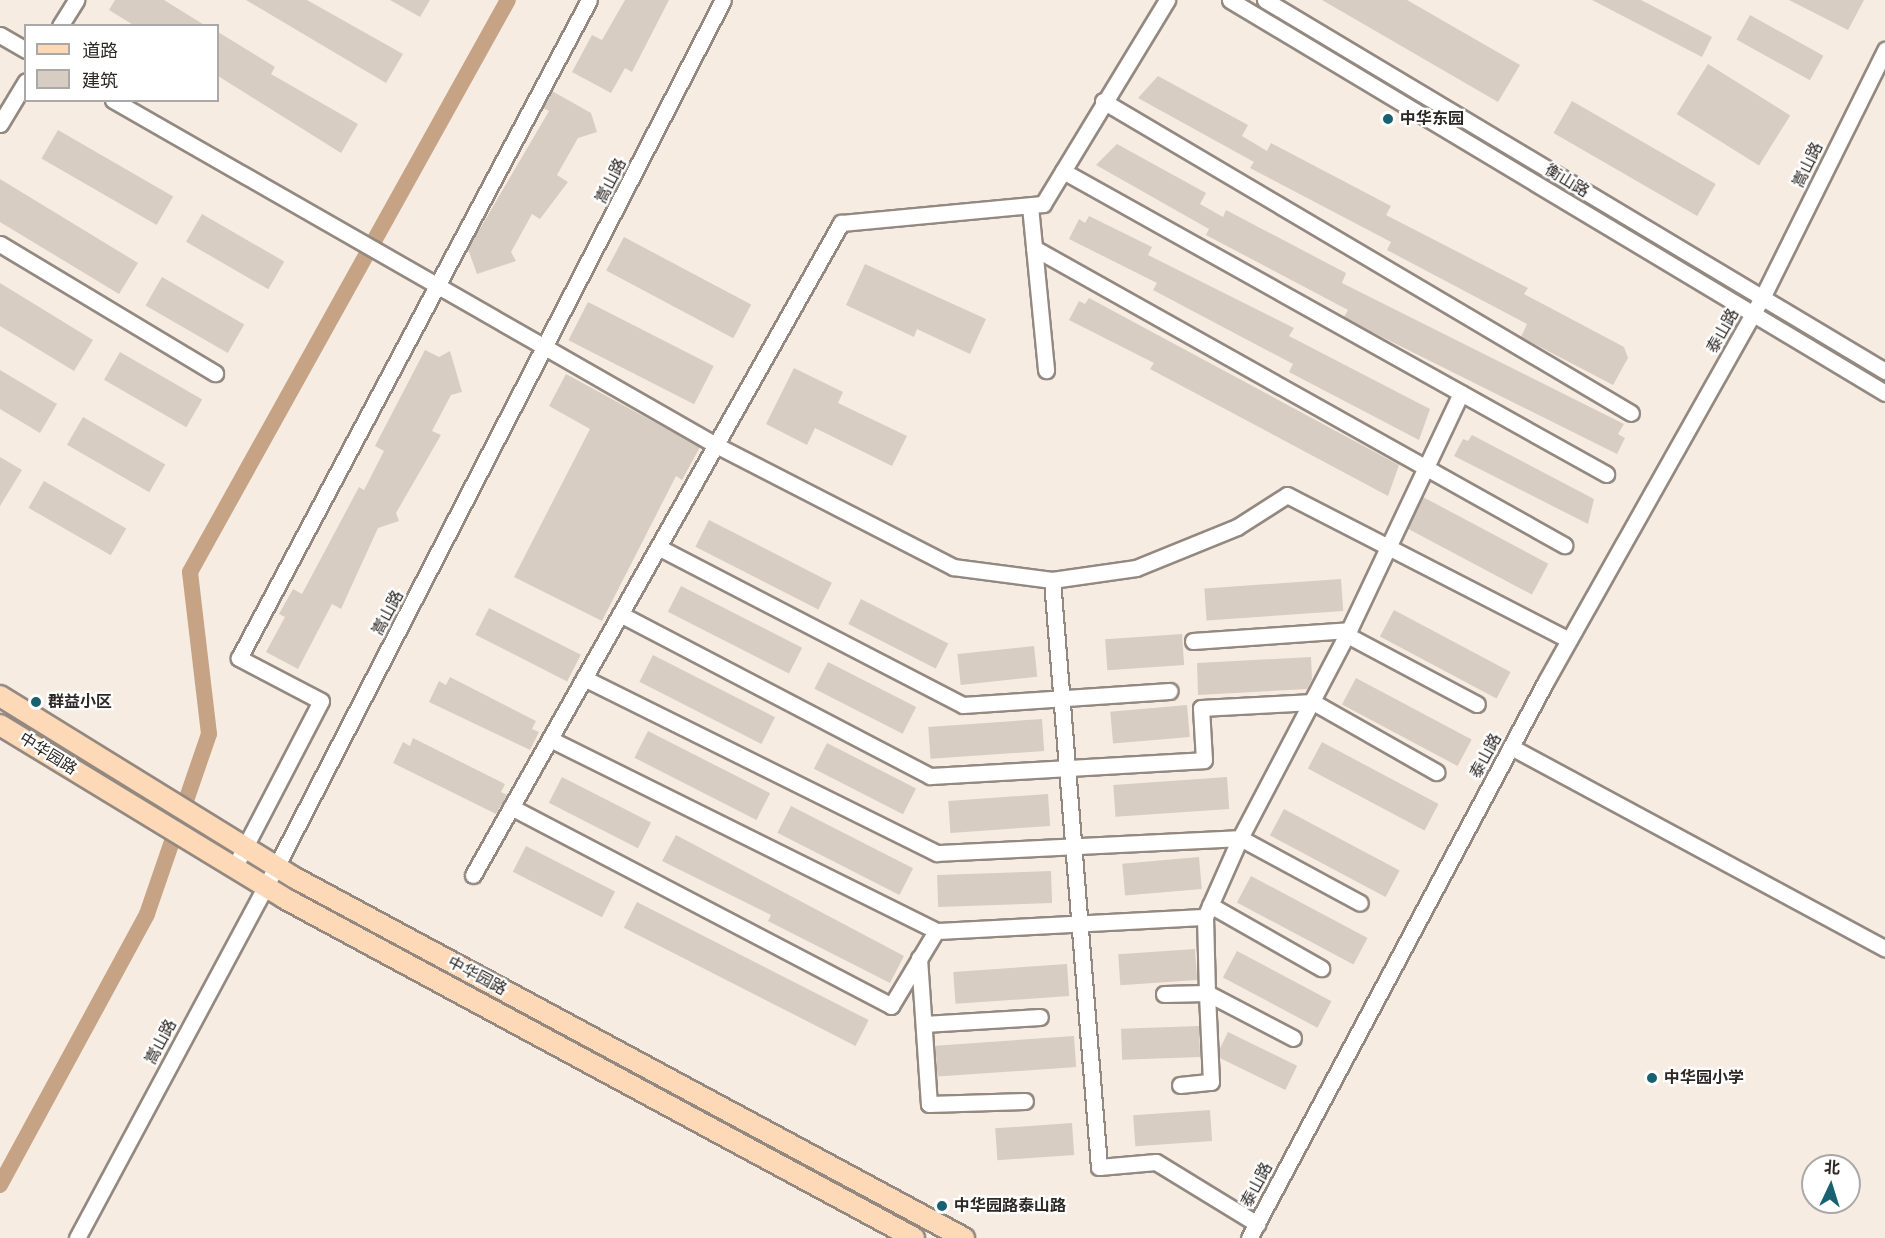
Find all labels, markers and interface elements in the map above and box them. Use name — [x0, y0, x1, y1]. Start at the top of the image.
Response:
legend — [24, 24, 219, 102]
text: 道路 — [82, 40, 118, 61]
text: 建筑 — [82, 70, 118, 91]
place label: 中华东园 — [1400, 109, 1464, 129]
marker: 中华东园 — [1381, 112, 1395, 126]
street label: 嵩山路 — [1789, 139, 1827, 191]
street label: 嵩山路 — [592, 155, 630, 207]
street label: 衡山路 — [1541, 160, 1593, 202]
street label: 泰山路 — [1703, 305, 1743, 357]
street label: 嵩山路 — [368, 587, 408, 639]
place label: 群益小区 — [48, 692, 112, 712]
marker: 群益小区 — [29, 695, 43, 709]
street label: 中华园路 — [16, 729, 80, 779]
street label: 泰山路 — [1466, 730, 1506, 782]
street label: 中华园路 — [444, 953, 510, 999]
street label: 嵩山路 — [141, 1016, 181, 1068]
place label: 中华园小学 — [1664, 1068, 1744, 1088]
marker: 中华园小学 — [1645, 1071, 1659, 1085]
north arrow — [1801, 1154, 1861, 1214]
text: 北 — [1823, 1158, 1841, 1178]
street label: 泰山路 — [1237, 1159, 1277, 1211]
place label: 中华园路泰山路 — [954, 1196, 1066, 1216]
marker: 中华园路泰山路 — [935, 1199, 949, 1213]

